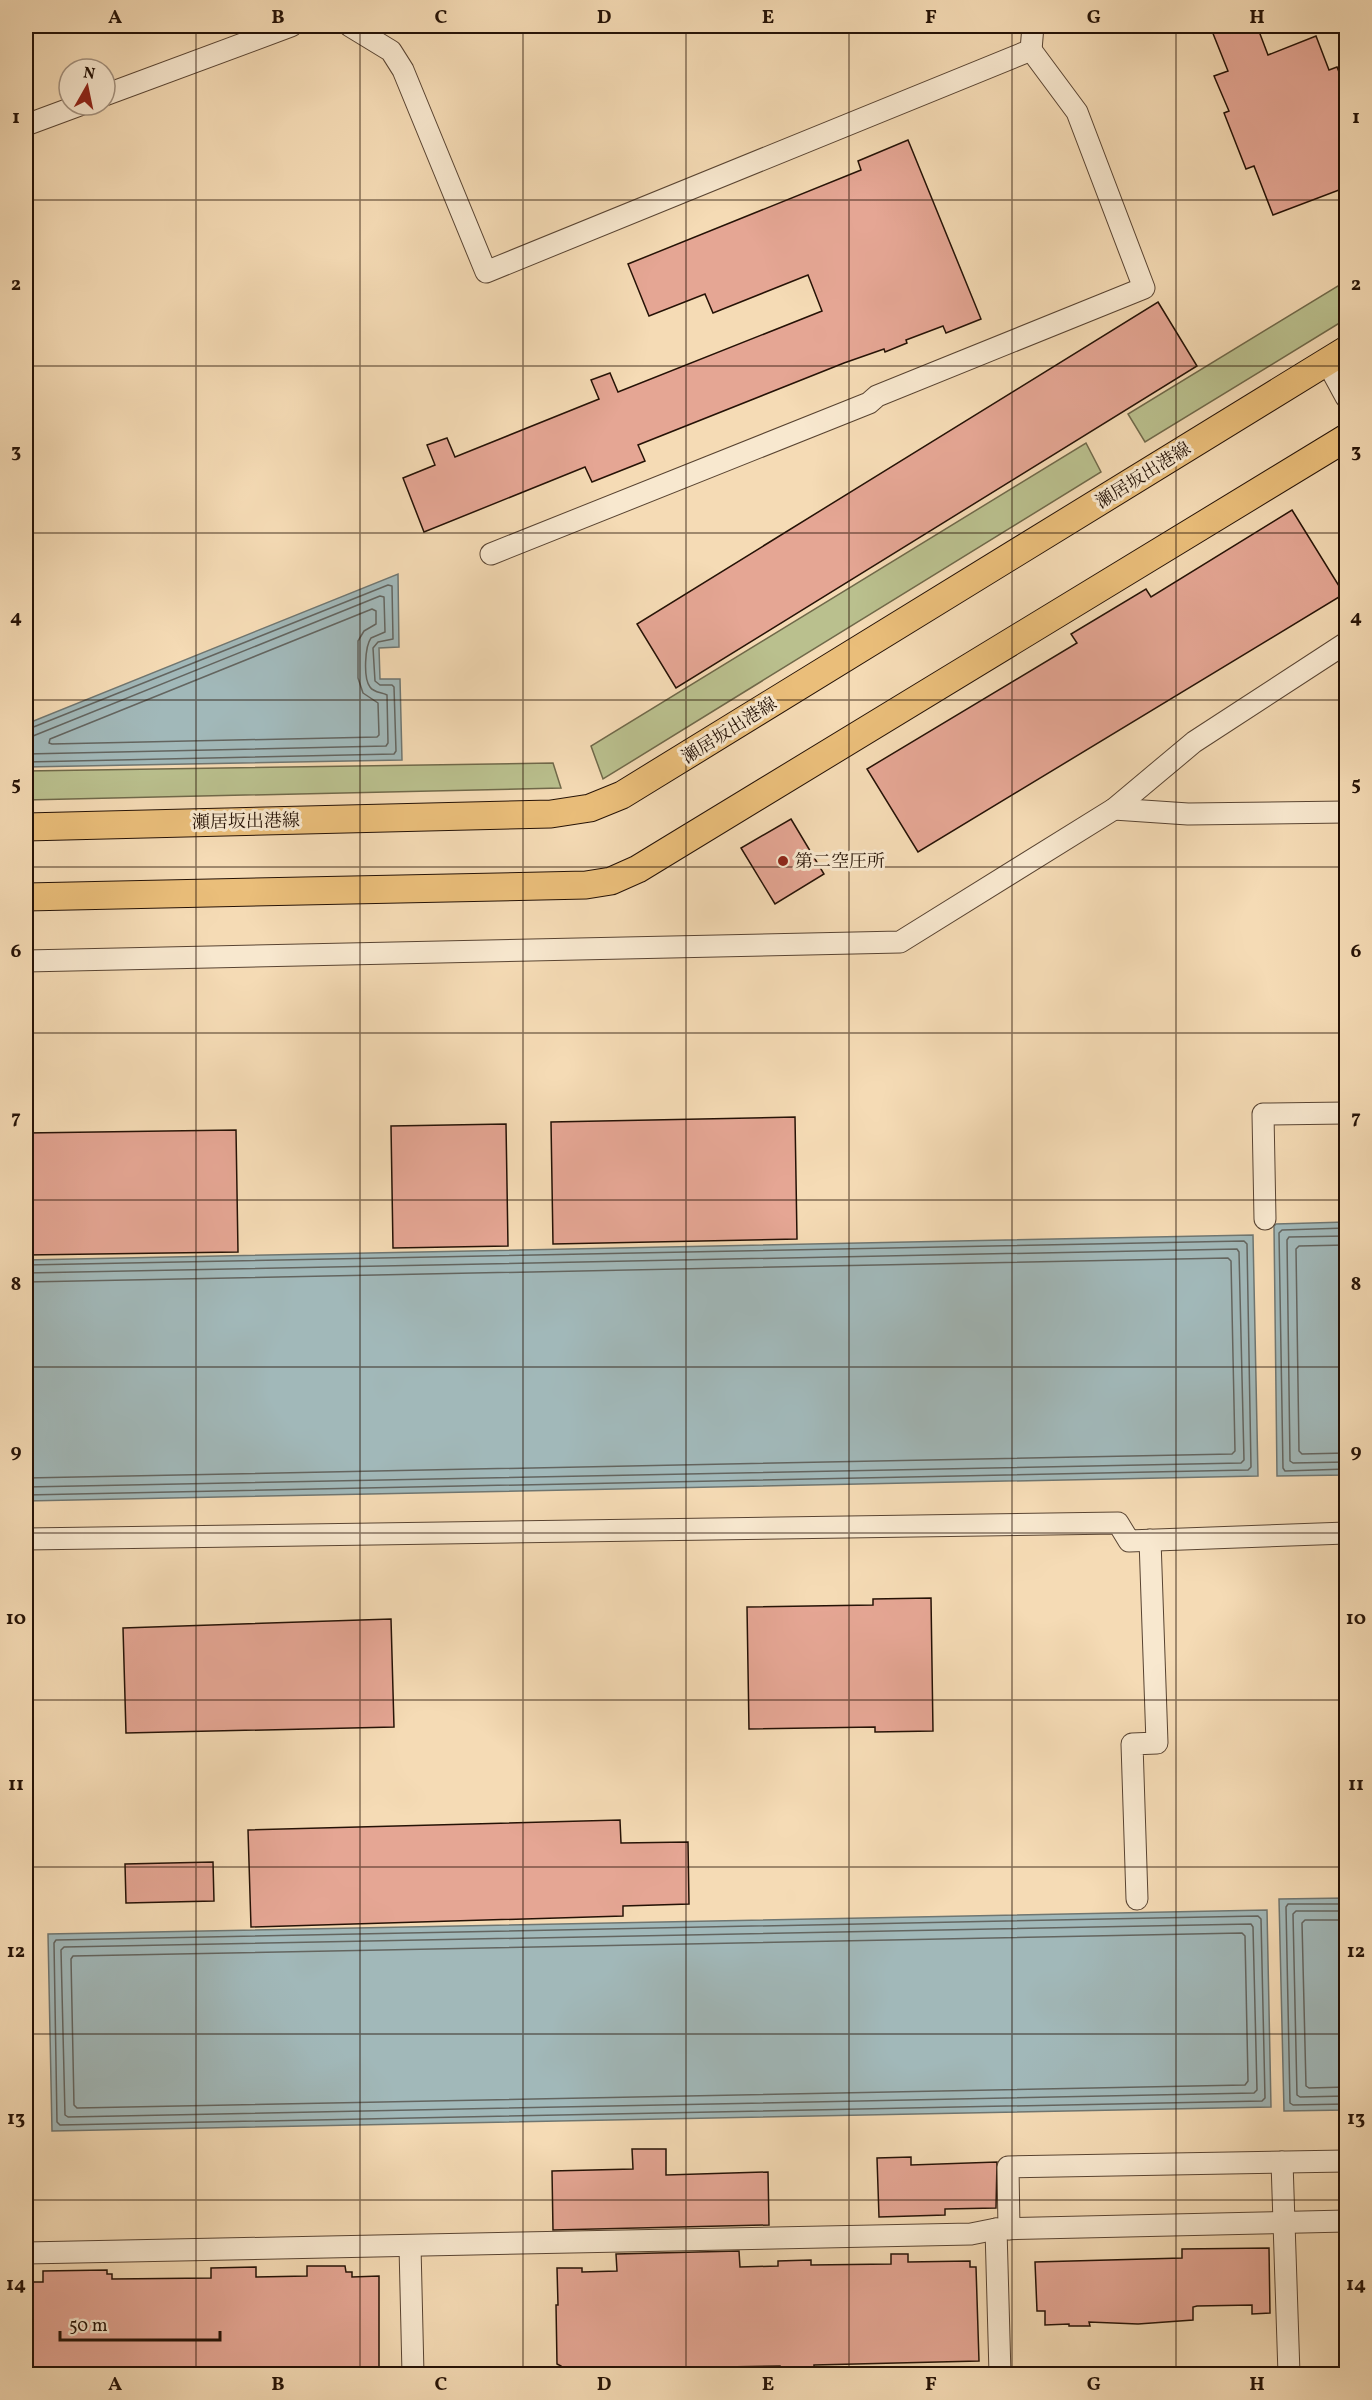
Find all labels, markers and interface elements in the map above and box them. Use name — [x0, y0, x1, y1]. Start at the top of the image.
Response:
text: A — [108, 4, 122, 32]
text: B — [271, 4, 285, 32]
text: C — [435, 4, 448, 32]
text: D — [597, 4, 611, 32]
text: E — [762, 4, 774, 32]
text: F — [925, 4, 937, 32]
text: G — [1087, 4, 1101, 32]
text: H — [1249, 4, 1265, 32]
north arrow — [57, 57, 117, 117]
text: N — [82, 62, 97, 86]
text: 1 — [12, 104, 20, 132]
text: 1 — [1352, 104, 1360, 132]
text: 2 — [11, 271, 21, 299]
text: 2 — [1351, 271, 1361, 299]
street label: 瀬居坂出港線 — [1091, 437, 1196, 515]
text: 3 — [11, 438, 21, 466]
text: 3 — [1351, 438, 1361, 466]
text: 4 — [10, 604, 22, 632]
text: 4 — [1350, 604, 1362, 632]
street label: 瀬居坂出港線 — [677, 692, 782, 770]
text: 5 — [11, 771, 21, 799]
text: 5 — [1351, 771, 1361, 799]
street label: 瀬居坂出港線 — [192, 809, 300, 836]
place label: 第二空圧所 — [795, 850, 885, 875]
marker: 第二空圧所 — [776, 854, 790, 868]
text: 6 — [11, 938, 22, 966]
text: 6 — [1351, 938, 1362, 966]
text: 7 — [11, 1104, 21, 1132]
text: 7 — [1351, 1104, 1361, 1132]
text: 8 — [11, 1271, 21, 1299]
text: 8 — [1351, 1271, 1361, 1299]
text: 9 — [10, 1438, 22, 1466]
text: 9 — [1350, 1438, 1362, 1466]
text: 10 — [6, 1605, 26, 1633]
text: 10 — [1346, 1605, 1366, 1633]
text: 11 — [8, 1771, 24, 1799]
text: 11 — [1348, 1771, 1364, 1799]
text: 12 — [7, 1938, 25, 1966]
text: 12 — [1347, 1938, 1365, 1966]
text: 13 — [7, 2105, 25, 2133]
text: 13 — [1347, 2105, 1365, 2133]
text: 14 — [6, 2271, 26, 2299]
text: 14 — [1346, 2271, 1366, 2299]
scale bar — [60, 2304, 220, 2342]
text: 50 m — [69, 2314, 108, 2339]
text: A — [108, 2371, 122, 2399]
text: B — [271, 2371, 285, 2399]
text: C — [435, 2371, 448, 2399]
text: D — [597, 2371, 611, 2399]
text: E — [762, 2371, 774, 2399]
text: F — [925, 2371, 937, 2399]
text: G — [1087, 2371, 1101, 2399]
text: H — [1249, 2371, 1265, 2399]

